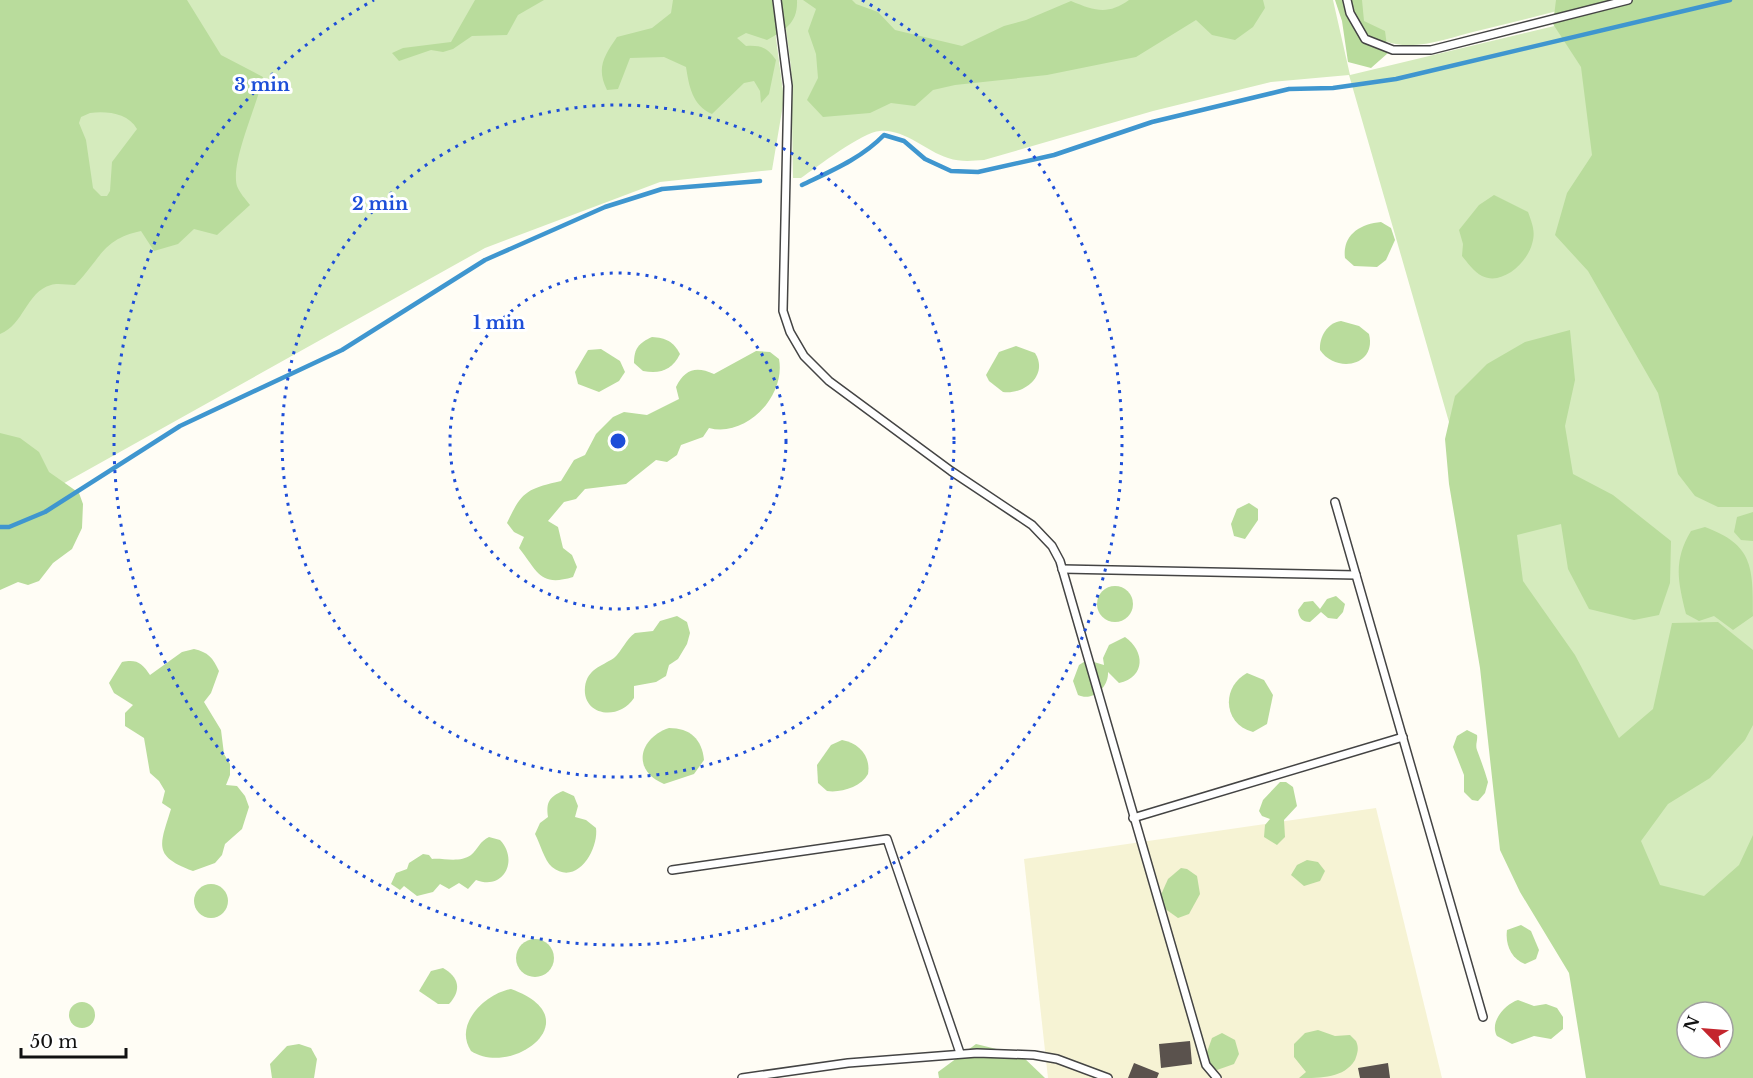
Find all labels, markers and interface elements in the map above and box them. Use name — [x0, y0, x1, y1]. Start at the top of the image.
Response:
text: 3 min — [234, 74, 290, 96]
text: 2 min — [352, 193, 408, 215]
text: 1 min — [473, 312, 525, 334]
centre of rings — [608, 431, 628, 451]
north arrow — [1675, 1000, 1735, 1060]
text: N — [1679, 1013, 1704, 1035]
scale bar — [21, 1021, 126, 1059]
text: 50 m — [30, 1031, 78, 1053]

